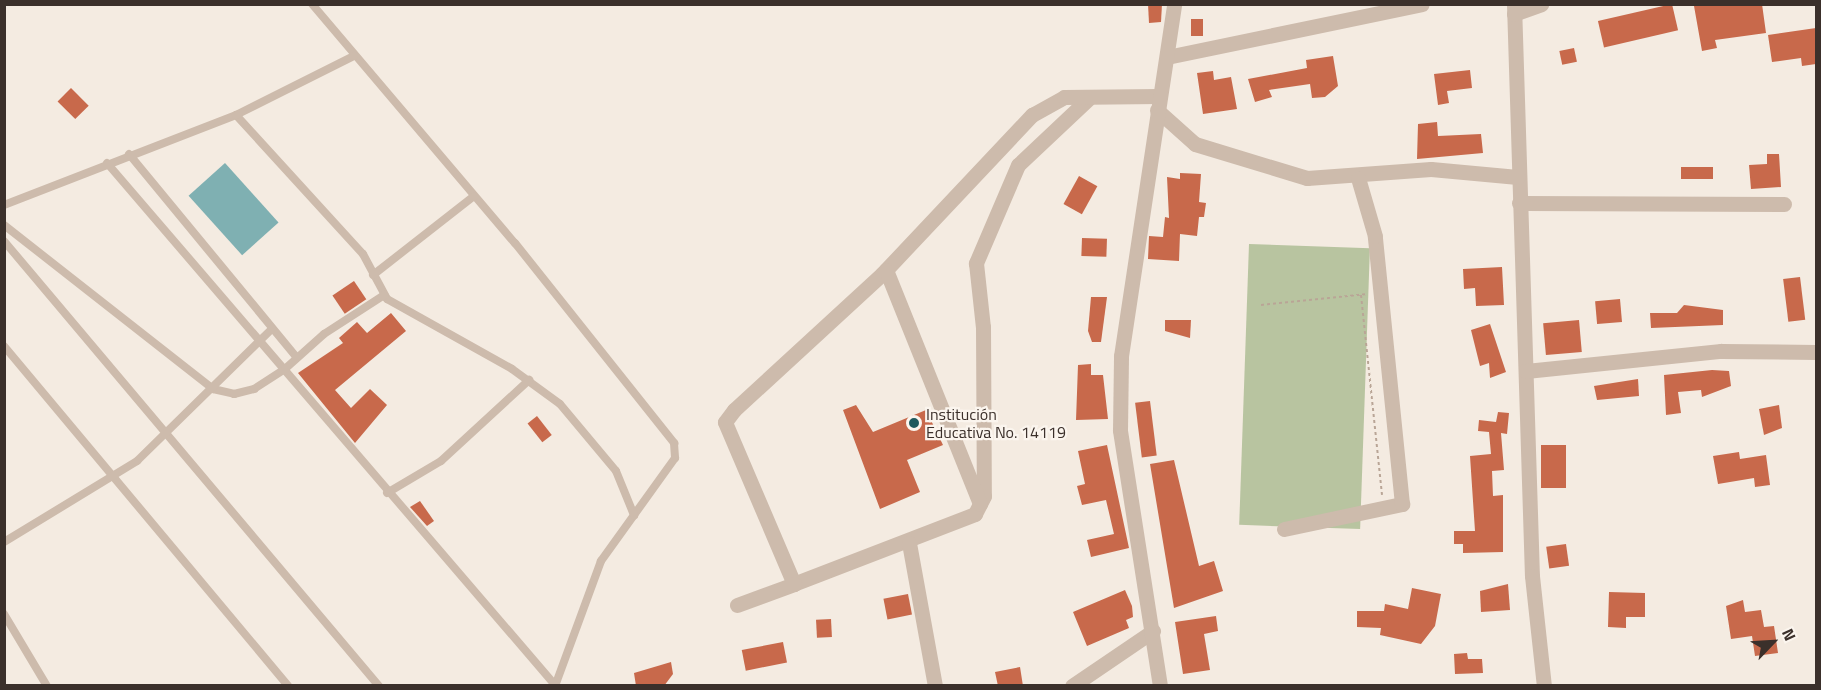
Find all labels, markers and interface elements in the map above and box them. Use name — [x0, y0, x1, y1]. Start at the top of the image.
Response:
place label: Institución Educativa No. 14119 — [926, 404, 1066, 442]
marker: Institución Educativa No. 14119 — [907, 416, 921, 430]
north arrow — [1743, 612, 1803, 672]
text: N — [1776, 624, 1803, 644]

